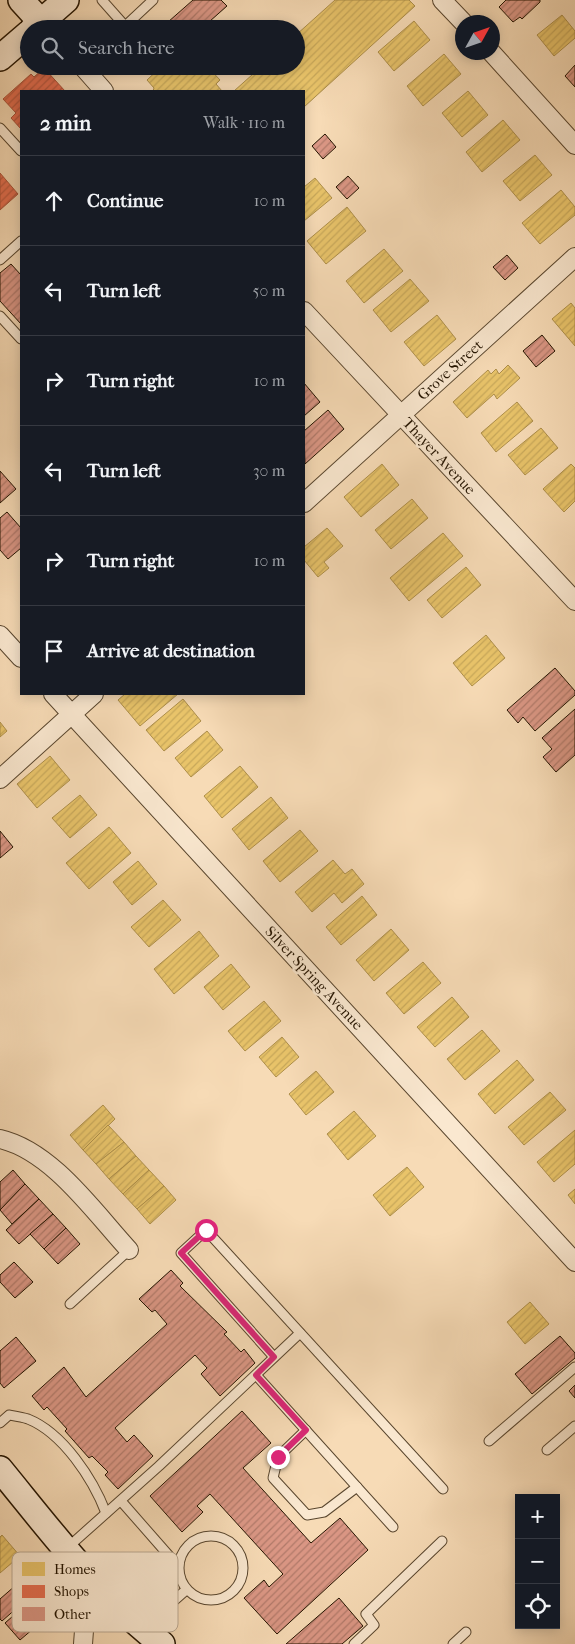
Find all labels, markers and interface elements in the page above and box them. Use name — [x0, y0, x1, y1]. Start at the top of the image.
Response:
north arrow — [455, 15, 500, 60]
search box — [20, 20, 305, 75]
icon: search — [38, 34, 66, 62]
text: Search here — [78, 37, 174, 59]
text: 2 min — [40, 111, 91, 135]
text: Walk · 110 m — [203, 113, 285, 132]
icon: ahead — [40, 187, 68, 215]
text: Continue — [87, 190, 163, 212]
text: 10 m — [254, 191, 285, 210]
icon: left — [40, 277, 68, 305]
text: Turn left — [87, 280, 161, 302]
text: 50 m — [253, 281, 285, 300]
street label: Grove Street — [414, 336, 487, 404]
icon: right — [40, 367, 68, 395]
text: Turn right — [87, 370, 174, 392]
text: 10 m — [254, 371, 285, 390]
street label: Thayer Avenue — [399, 414, 480, 499]
icon: left — [40, 457, 68, 485]
text: Turn left — [87, 460, 161, 482]
text: 30 m — [253, 461, 285, 480]
icon: right — [40, 547, 68, 575]
text: Turn right — [87, 550, 174, 572]
text: 10 m — [254, 551, 285, 570]
icon: arrive — [40, 637, 68, 665]
text: Arrive at destination — [87, 640, 255, 662]
street label: Silver Spring Avenue — [261, 922, 367, 1034]
route start — [195, 1219, 218, 1242]
route end — [267, 1446, 290, 1469]
map controls — [515, 1494, 560, 1629]
button: + — [515, 1494, 560, 1539]
button: − — [515, 1539, 560, 1584]
legend — [12, 1552, 178, 1632]
text: Homes — [54, 1561, 96, 1578]
text: Shops — [54, 1583, 89, 1600]
button: locate — [515, 1584, 560, 1629]
text: Other — [54, 1606, 91, 1623]

